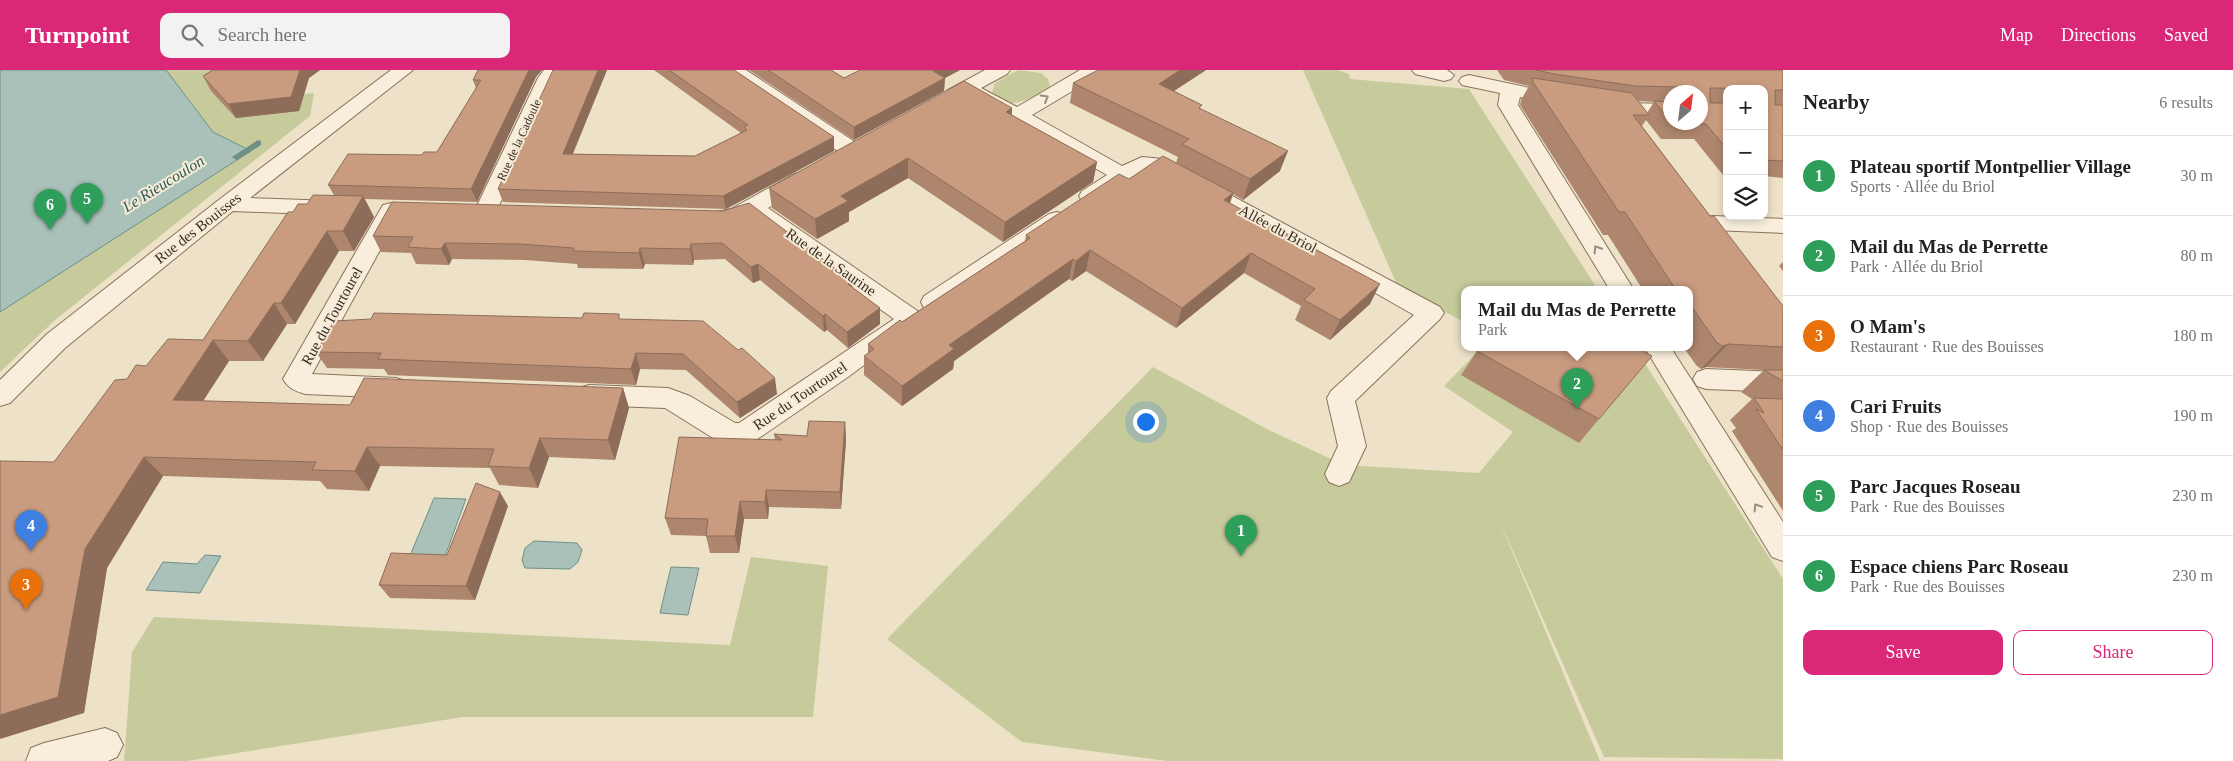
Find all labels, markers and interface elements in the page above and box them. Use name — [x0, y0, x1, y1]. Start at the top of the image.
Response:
search box — [160, 13, 510, 58]
icon: search — [178, 21, 206, 49]
text: Turnpoint — [25, 22, 130, 48]
text: Search here — [218, 24, 307, 45]
text: Map — [2000, 25, 2033, 45]
text: Directions — [2061, 25, 2136, 45]
text: Saved — [2164, 25, 2208, 45]
north arrow — [1663, 85, 1708, 130]
map controls — [1723, 85, 1768, 220]
button: + — [1723, 85, 1768, 130]
text: Nearby — [1803, 90, 1870, 114]
text: 6 results — [2159, 94, 2213, 111]
one-way arrow — [1040, 95, 1049, 105]
street label: Rue de la Cadoule — [494, 97, 544, 183]
button: − — [1723, 130, 1768, 175]
water label: Le Rieucoulon — [119, 152, 207, 216]
text: Plateau sportif Montpellier Village — [1850, 156, 2131, 177]
text: 1 — [1815, 167, 1823, 184]
text: 30 m — [2181, 167, 2213, 184]
button: layers — [1723, 175, 1768, 220]
text: Sports · Allée du Briol — [1850, 178, 1995, 195]
pin: 5 — [71, 183, 103, 224]
pin: 6 — [34, 189, 66, 230]
street label: Rue des Bouisses — [152, 189, 244, 267]
street label: Allée du Briol — [1236, 202, 1320, 256]
street label: Rue de la Saurine — [783, 225, 879, 299]
text: Mail du Mas de Perrette — [1850, 236, 2048, 257]
one-way arrow — [1593, 245, 1603, 254]
text: 2 — [1815, 247, 1823, 264]
text: 80 m — [2181, 247, 2213, 264]
text: Park · Allée du Briol — [1850, 258, 1983, 275]
street label: Rue du Tourtourel — [298, 264, 366, 368]
popup — [1461, 286, 1693, 351]
text: Mail du Mas de Perrette — [1478, 299, 1676, 320]
text: O Mam's — [1850, 316, 1925, 337]
text: Park — [1478, 321, 1507, 338]
text: 3 — [1815, 327, 1823, 344]
text: 180 m — [2173, 327, 2213, 344]
text: Restaurant · Rue des Bouisses — [1850, 338, 2044, 355]
street label: Rue du Tourtourel — [750, 359, 850, 433]
pin: 2 — [1561, 368, 1593, 409]
text: Cari Fruits — [1850, 396, 1941, 417]
text: 4 — [1815, 407, 1823, 424]
text: 190 m — [2173, 407, 2213, 424]
your location — [1133, 409, 1159, 435]
text: Shop · Rue des Bouisses — [1850, 418, 2008, 435]
text: Parc Jacques Roseau — [1850, 476, 2021, 497]
text: 5 — [1815, 487, 1823, 504]
text: 230 m — [2173, 487, 2213, 504]
text: Park · Rue des Bouisses — [1850, 498, 2005, 515]
one-way arrow — [1754, 503, 1763, 513]
pin: 4 — [15, 510, 47, 551]
pin: 1 — [1225, 515, 1257, 556]
text: Espace chiens Parc Roseau — [1850, 556, 2069, 577]
text: 6 — [1815, 567, 1823, 584]
text: 230 m — [2173, 567, 2213, 584]
pin: 3 — [10, 569, 42, 610]
text: Park · Rue des Bouisses — [1850, 578, 2005, 595]
button: Save — [1803, 630, 2003, 675]
button: Share — [2013, 630, 2213, 675]

